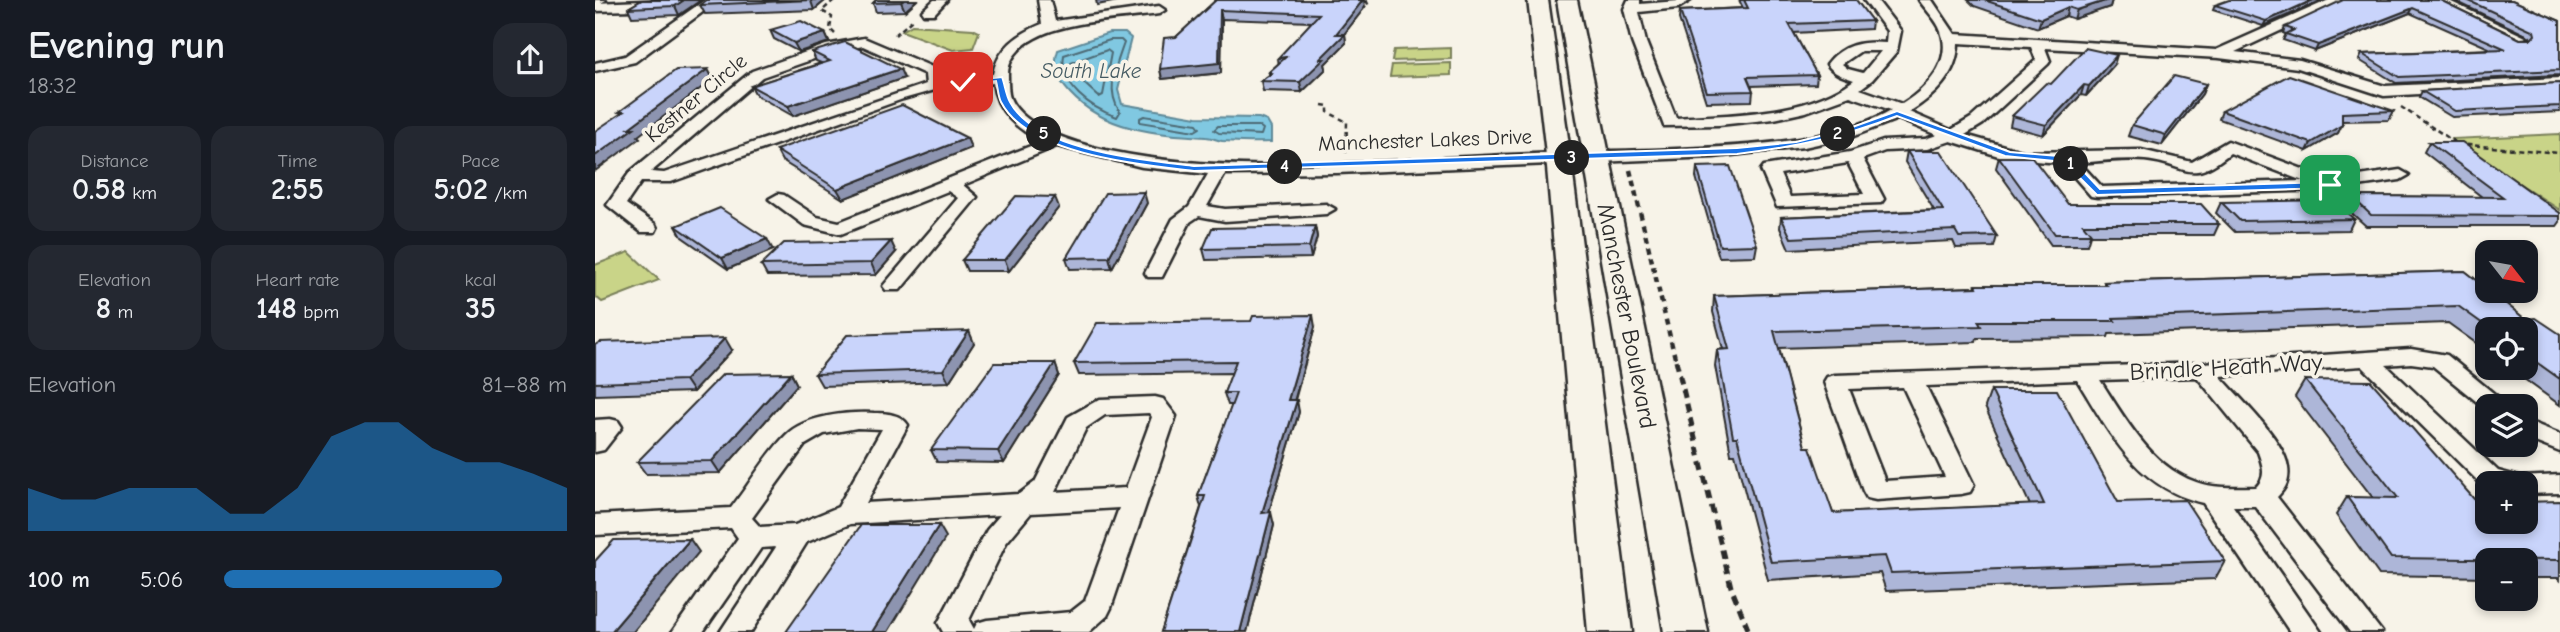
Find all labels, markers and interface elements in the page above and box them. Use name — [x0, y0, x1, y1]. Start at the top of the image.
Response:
button: share — [493, 23, 567, 97]
text: Evening run — [28, 24, 225, 68]
street label: Kestner Circle — [640, 49, 752, 147]
pin — [933, 52, 993, 112]
water label: South Lake — [1041, 59, 1142, 83]
icon: check — [944, 63, 982, 101]
text: 18:32 — [28, 72, 77, 99]
pin: 5 — [1027, 116, 1061, 152]
pin: 2 — [1821, 116, 1855, 152]
text: 5 — [1038, 122, 1049, 144]
text: 2 — [1833, 122, 1842, 144]
street label: Manchester Lakes Drive — [1318, 124, 1532, 156]
pin: 3 — [1555, 140, 1590, 176]
text: 3 — [1567, 146, 1576, 168]
pin: 1 — [2053, 146, 2089, 182]
text: Distance — [80, 150, 149, 172]
text: Time — [278, 150, 317, 172]
text: Pace — [461, 150, 500, 172]
pin: 4 — [1267, 150, 1303, 184]
text: 1 — [2067, 152, 2074, 174]
text: 4 — [1280, 155, 1289, 177]
pin — [2300, 155, 2360, 215]
icon: arrive — [2311, 166, 2349, 204]
text: 0.58 — [72, 172, 126, 207]
text: 2:55 — [271, 172, 324, 207]
text: 5:02 — [434, 172, 488, 207]
text: km — [126, 182, 157, 204]
text: /km — [488, 182, 527, 204]
street label: Manchester Boulevard — [1591, 201, 1663, 431]
north arrow — [2475, 240, 2537, 303]
map controls — [2475, 240, 2538, 611]
text: Elevation — [78, 269, 151, 291]
text: Heart rate — [256, 269, 339, 291]
text: kcal — [465, 269, 496, 291]
text: 8 — [96, 291, 111, 326]
text: 148 — [256, 291, 297, 326]
text: 35 — [465, 291, 496, 326]
text: m — [111, 301, 133, 323]
text: bpm — [297, 301, 339, 323]
button: locate — [2475, 317, 2538, 380]
street label: Brindle Heath Way — [2129, 348, 2323, 386]
text: Elevation — [28, 371, 116, 398]
text: 81–88 m — [482, 371, 567, 398]
button: layers — [2475, 394, 2538, 457]
button: + — [2475, 471, 2538, 534]
button: − — [2475, 548, 2538, 611]
text: 100 m — [28, 566, 90, 593]
text: 5:06 — [140, 566, 183, 593]

